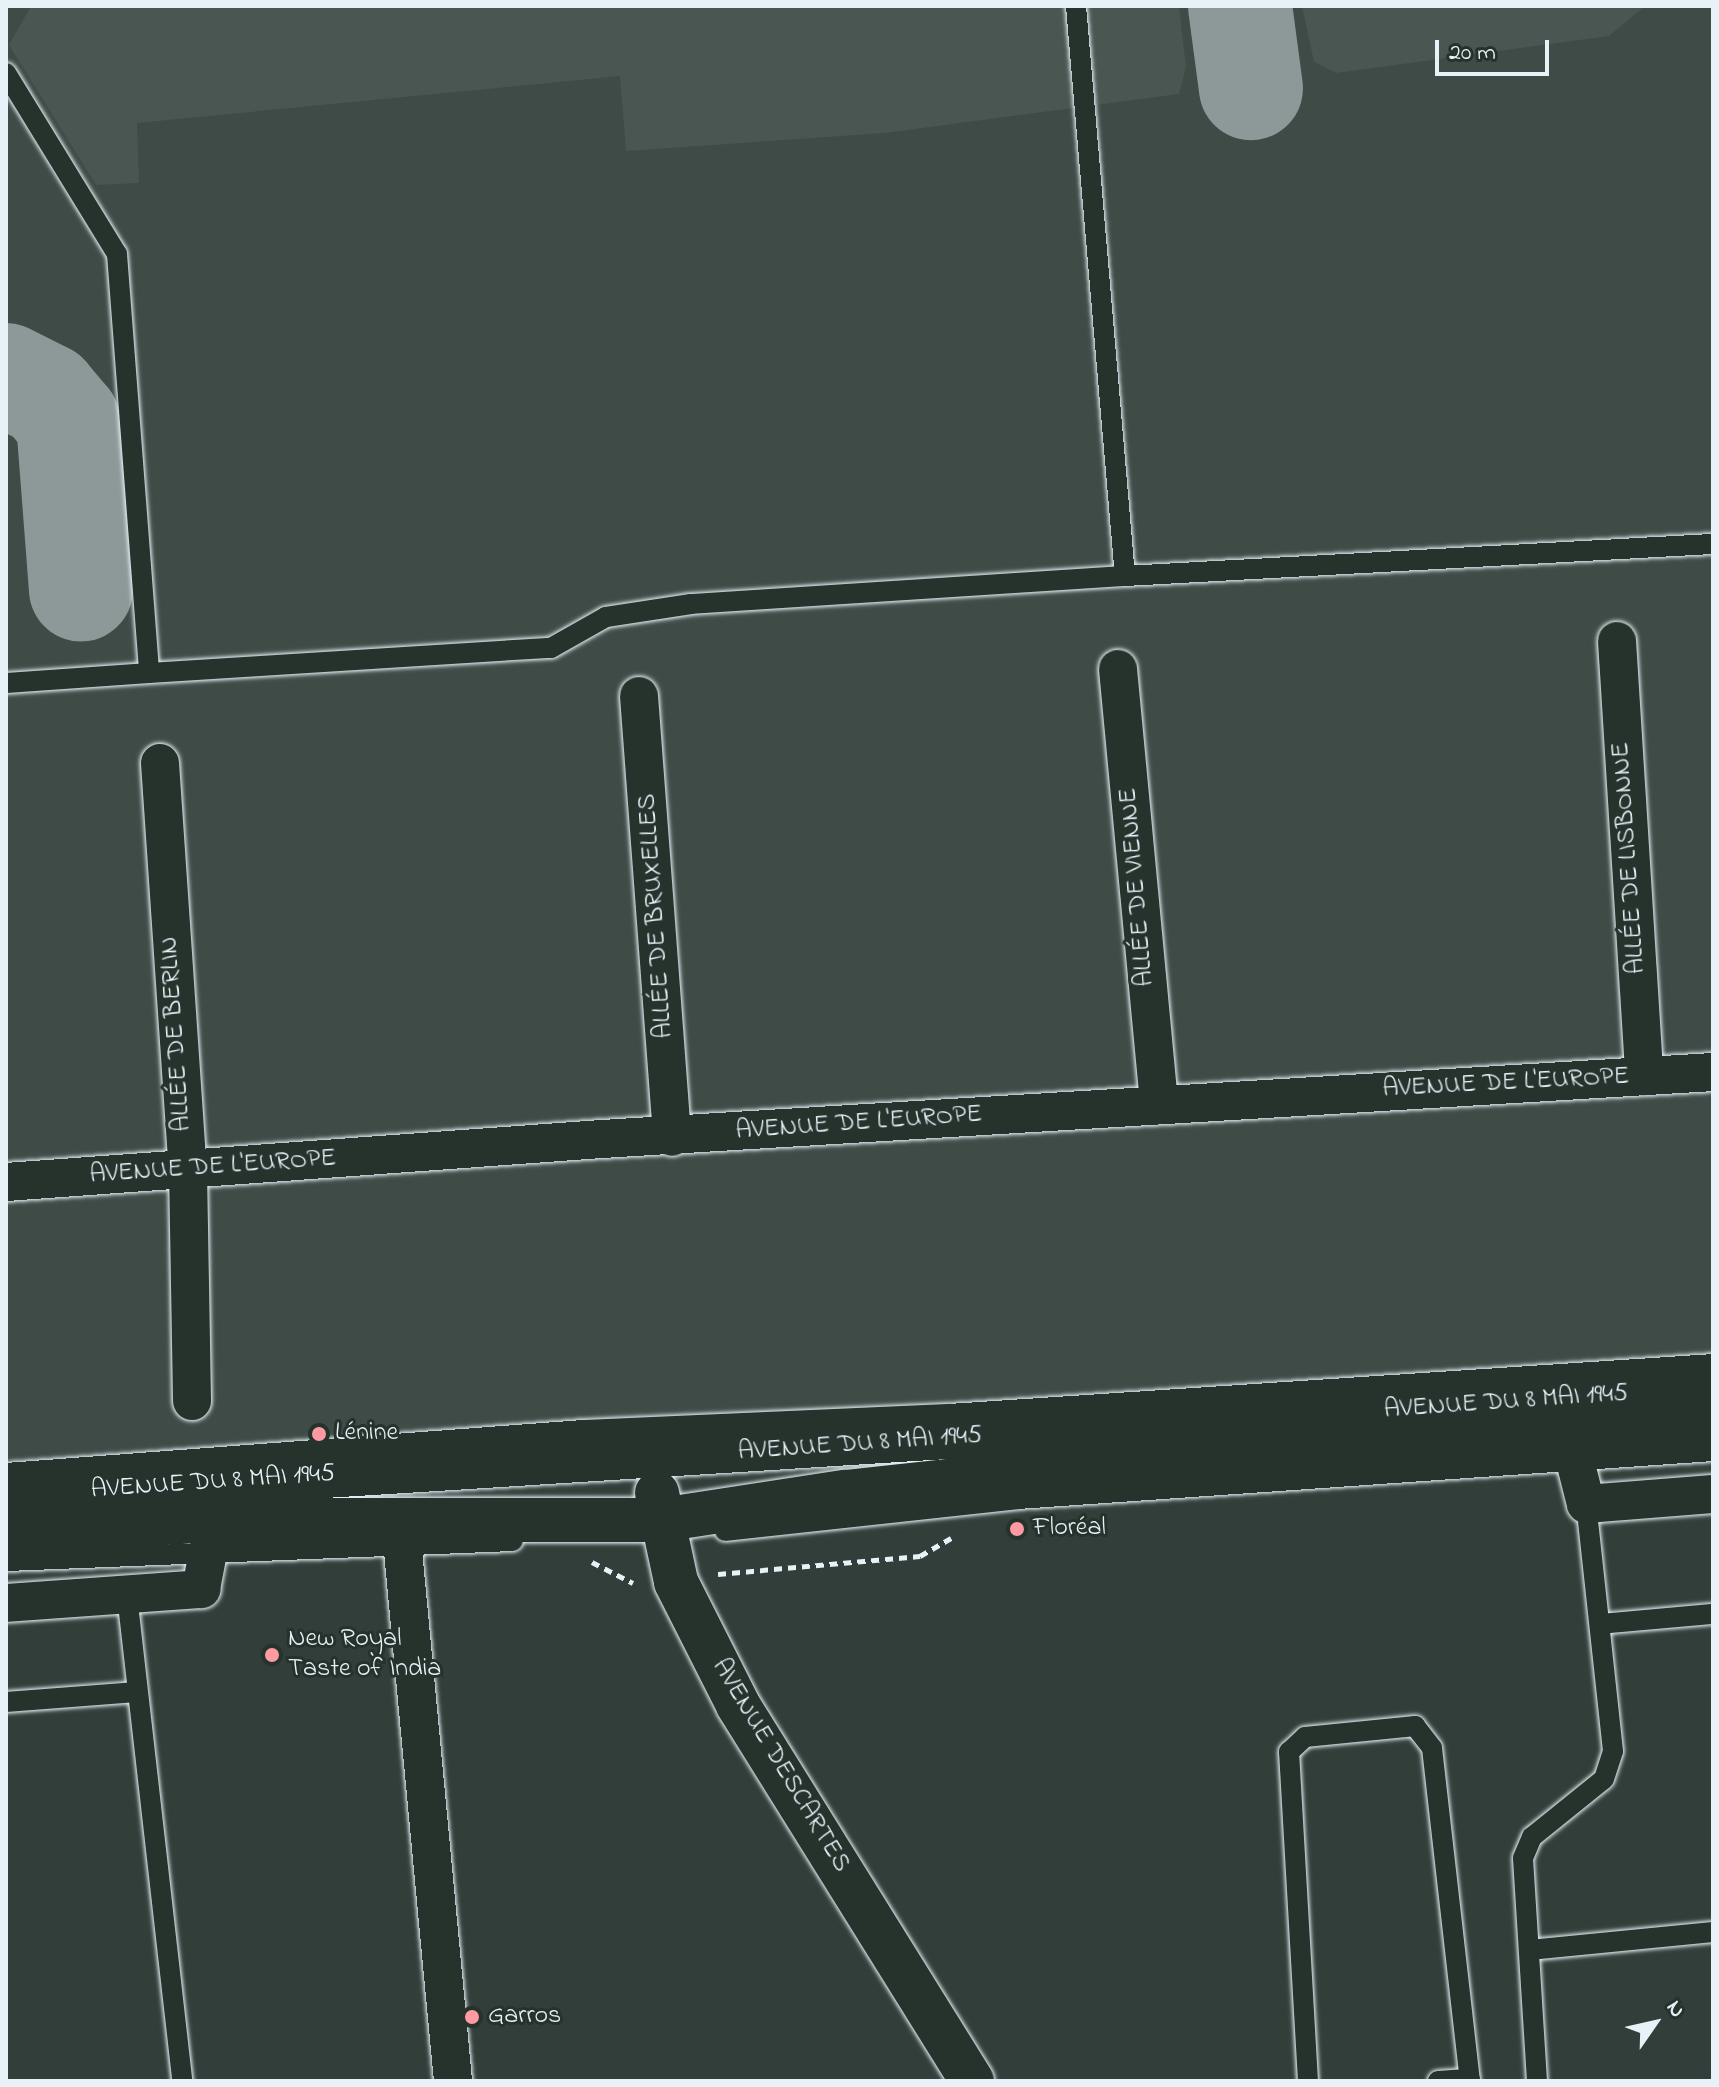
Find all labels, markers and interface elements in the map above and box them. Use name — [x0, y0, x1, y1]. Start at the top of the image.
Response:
scale bar — [1439, 24, 1553, 74]
text: 20 m — [1449, 36, 1496, 71]
street label: ALLÉE DE LISBONNE — [1606, 741, 1654, 975]
street label: ALLÉE DE VIENNE — [1114, 786, 1162, 988]
street label: ALLÉE DE BRUXELLES — [633, 793, 681, 1039]
street label: ALLÉE DE BERLIN — [155, 935, 199, 1133]
street label: AVENUE DE L'EUROPE — [1382, 1062, 1630, 1106]
street label: AVENUE DE L'EUROPE — [735, 1100, 983, 1148]
street label: AVENUE DE L'EUROPE — [89, 1144, 337, 1192]
street label: AVENUE DU 8 MAI 1945 — [1383, 1379, 1629, 1427]
place label: Lénine — [335, 1418, 398, 1450]
street label: AVENUE DU 8 MAI 1945 — [737, 1421, 983, 1469]
marker: Lénine — [310, 1425, 328, 1443]
street label: AVENUE DU 8 MAI 1945 — [90, 1459, 336, 1507]
place label: Floréal — [1033, 1513, 1106, 1545]
marker: Floréal — [1008, 1520, 1026, 1538]
place label: New Royal Taste of India — [288, 1624, 441, 1686]
marker: New Royal Taste of India — [263, 1646, 281, 1664]
street label: AVENUE DESCARTES — [704, 1653, 856, 1879]
north arrow — [1615, 1983, 1695, 2063]
text: N — [1657, 1994, 1692, 2025]
place label: Garros — [488, 2001, 561, 2033]
marker: Garros — [463, 2008, 481, 2026]

